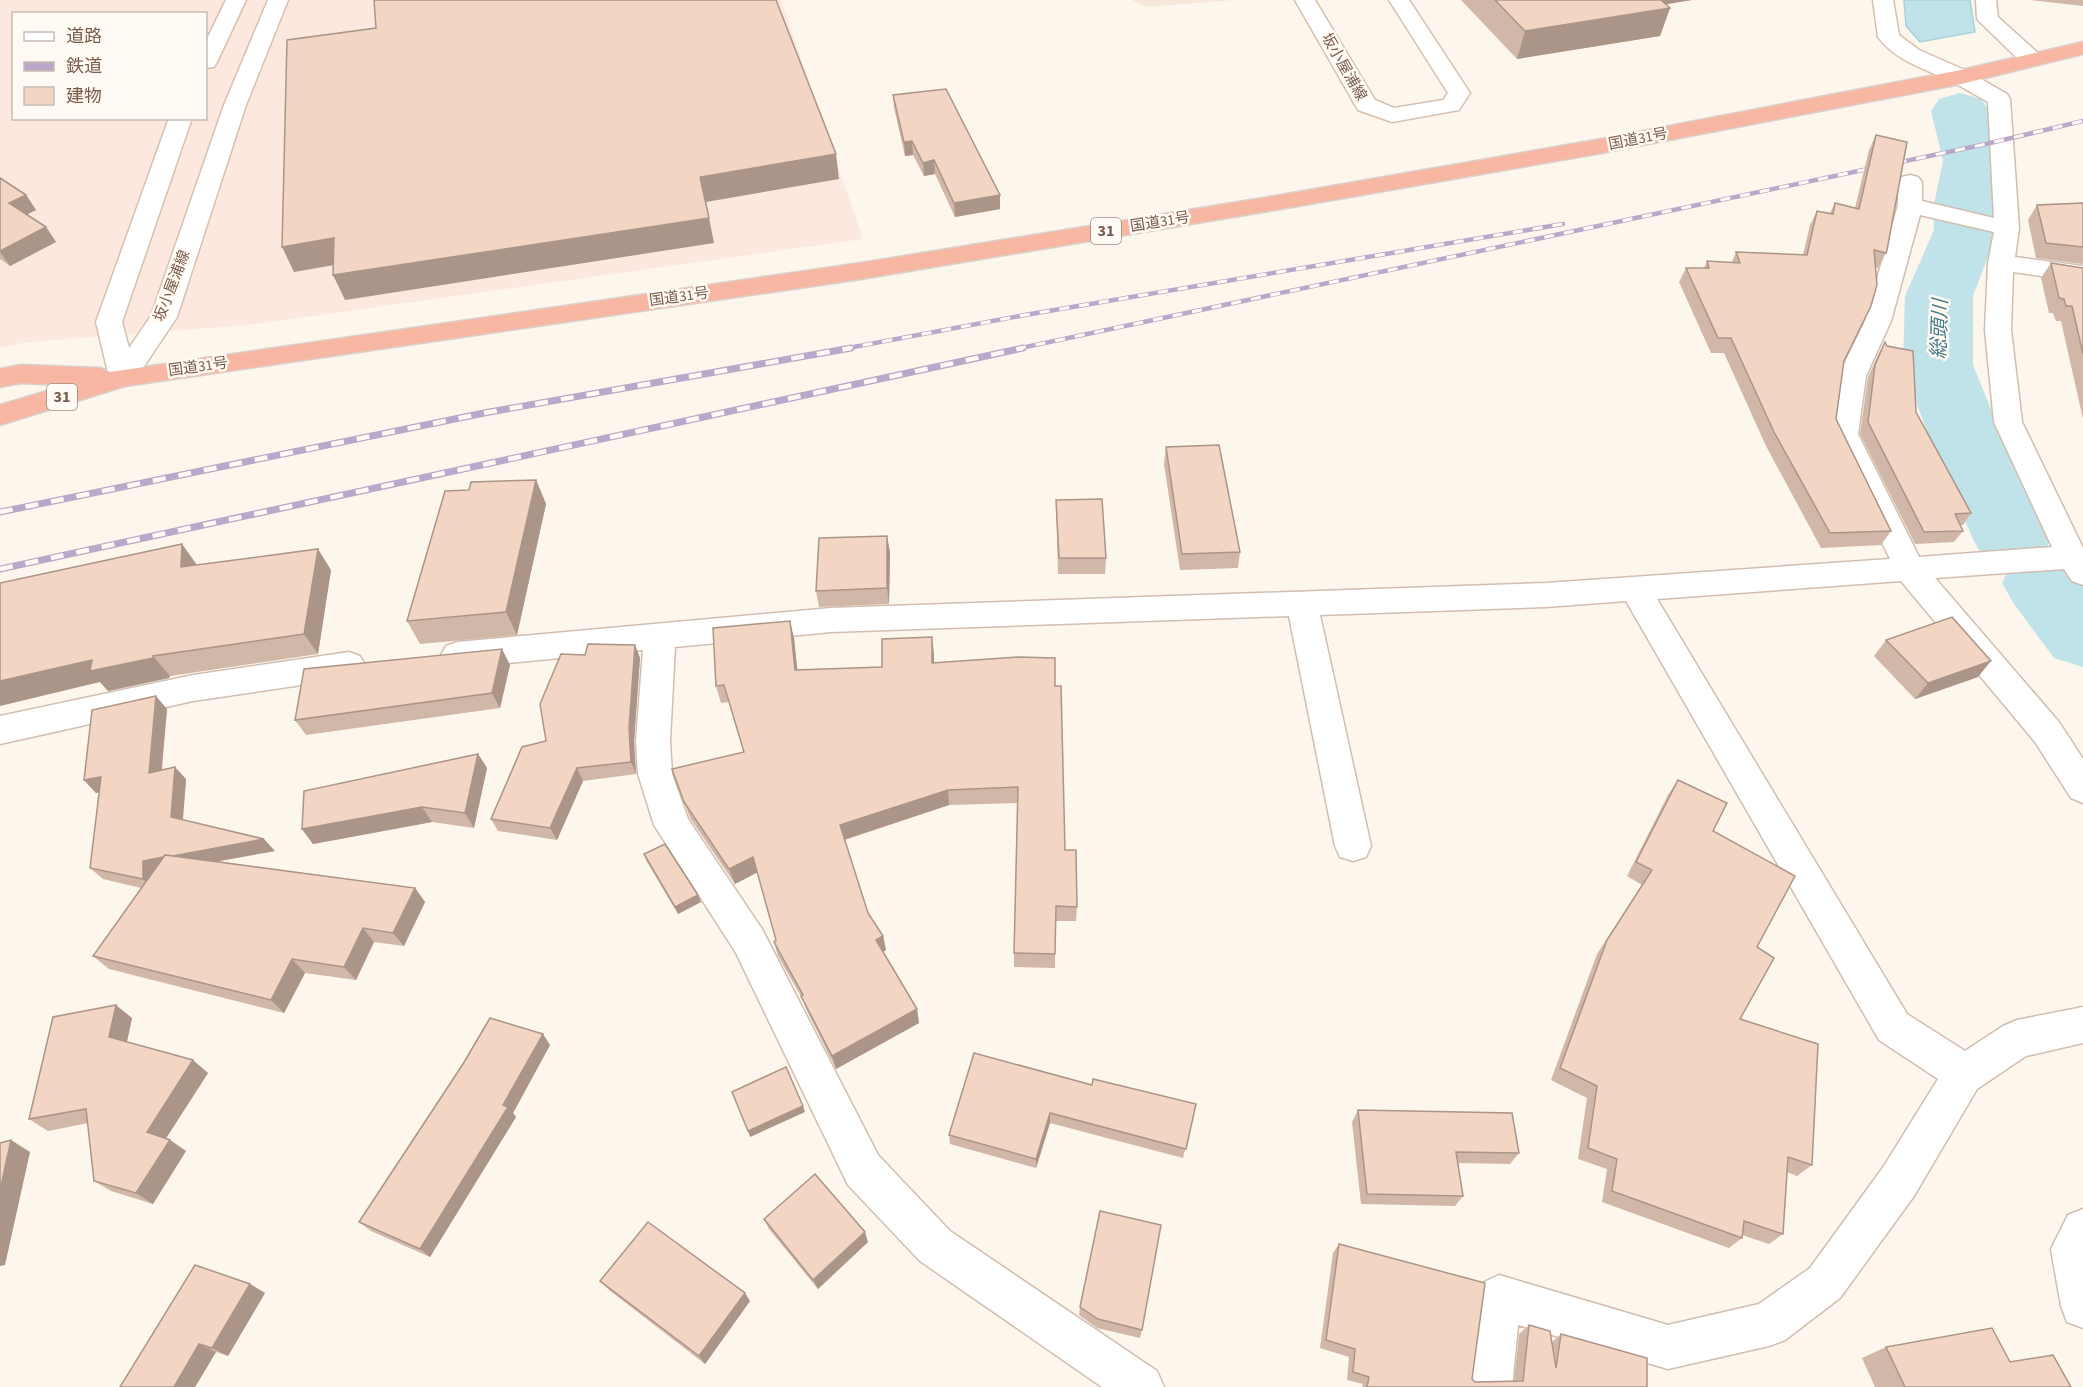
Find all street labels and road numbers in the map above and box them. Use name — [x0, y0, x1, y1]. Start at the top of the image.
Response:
street label: 坂小屋浦線 — [1316, 29, 1372, 105]
street label: 国道31号 — [1607, 123, 1669, 155]
street label: 国道31号 — [1129, 207, 1191, 237]
road number: 31 — [1091, 218, 1121, 244]
street label: 坂小屋浦線 — [149, 247, 195, 325]
street label: 国道31号 — [648, 282, 710, 312]
street label: 国道31号 — [167, 352, 229, 382]
road number: 31 — [47, 384, 77, 410]

